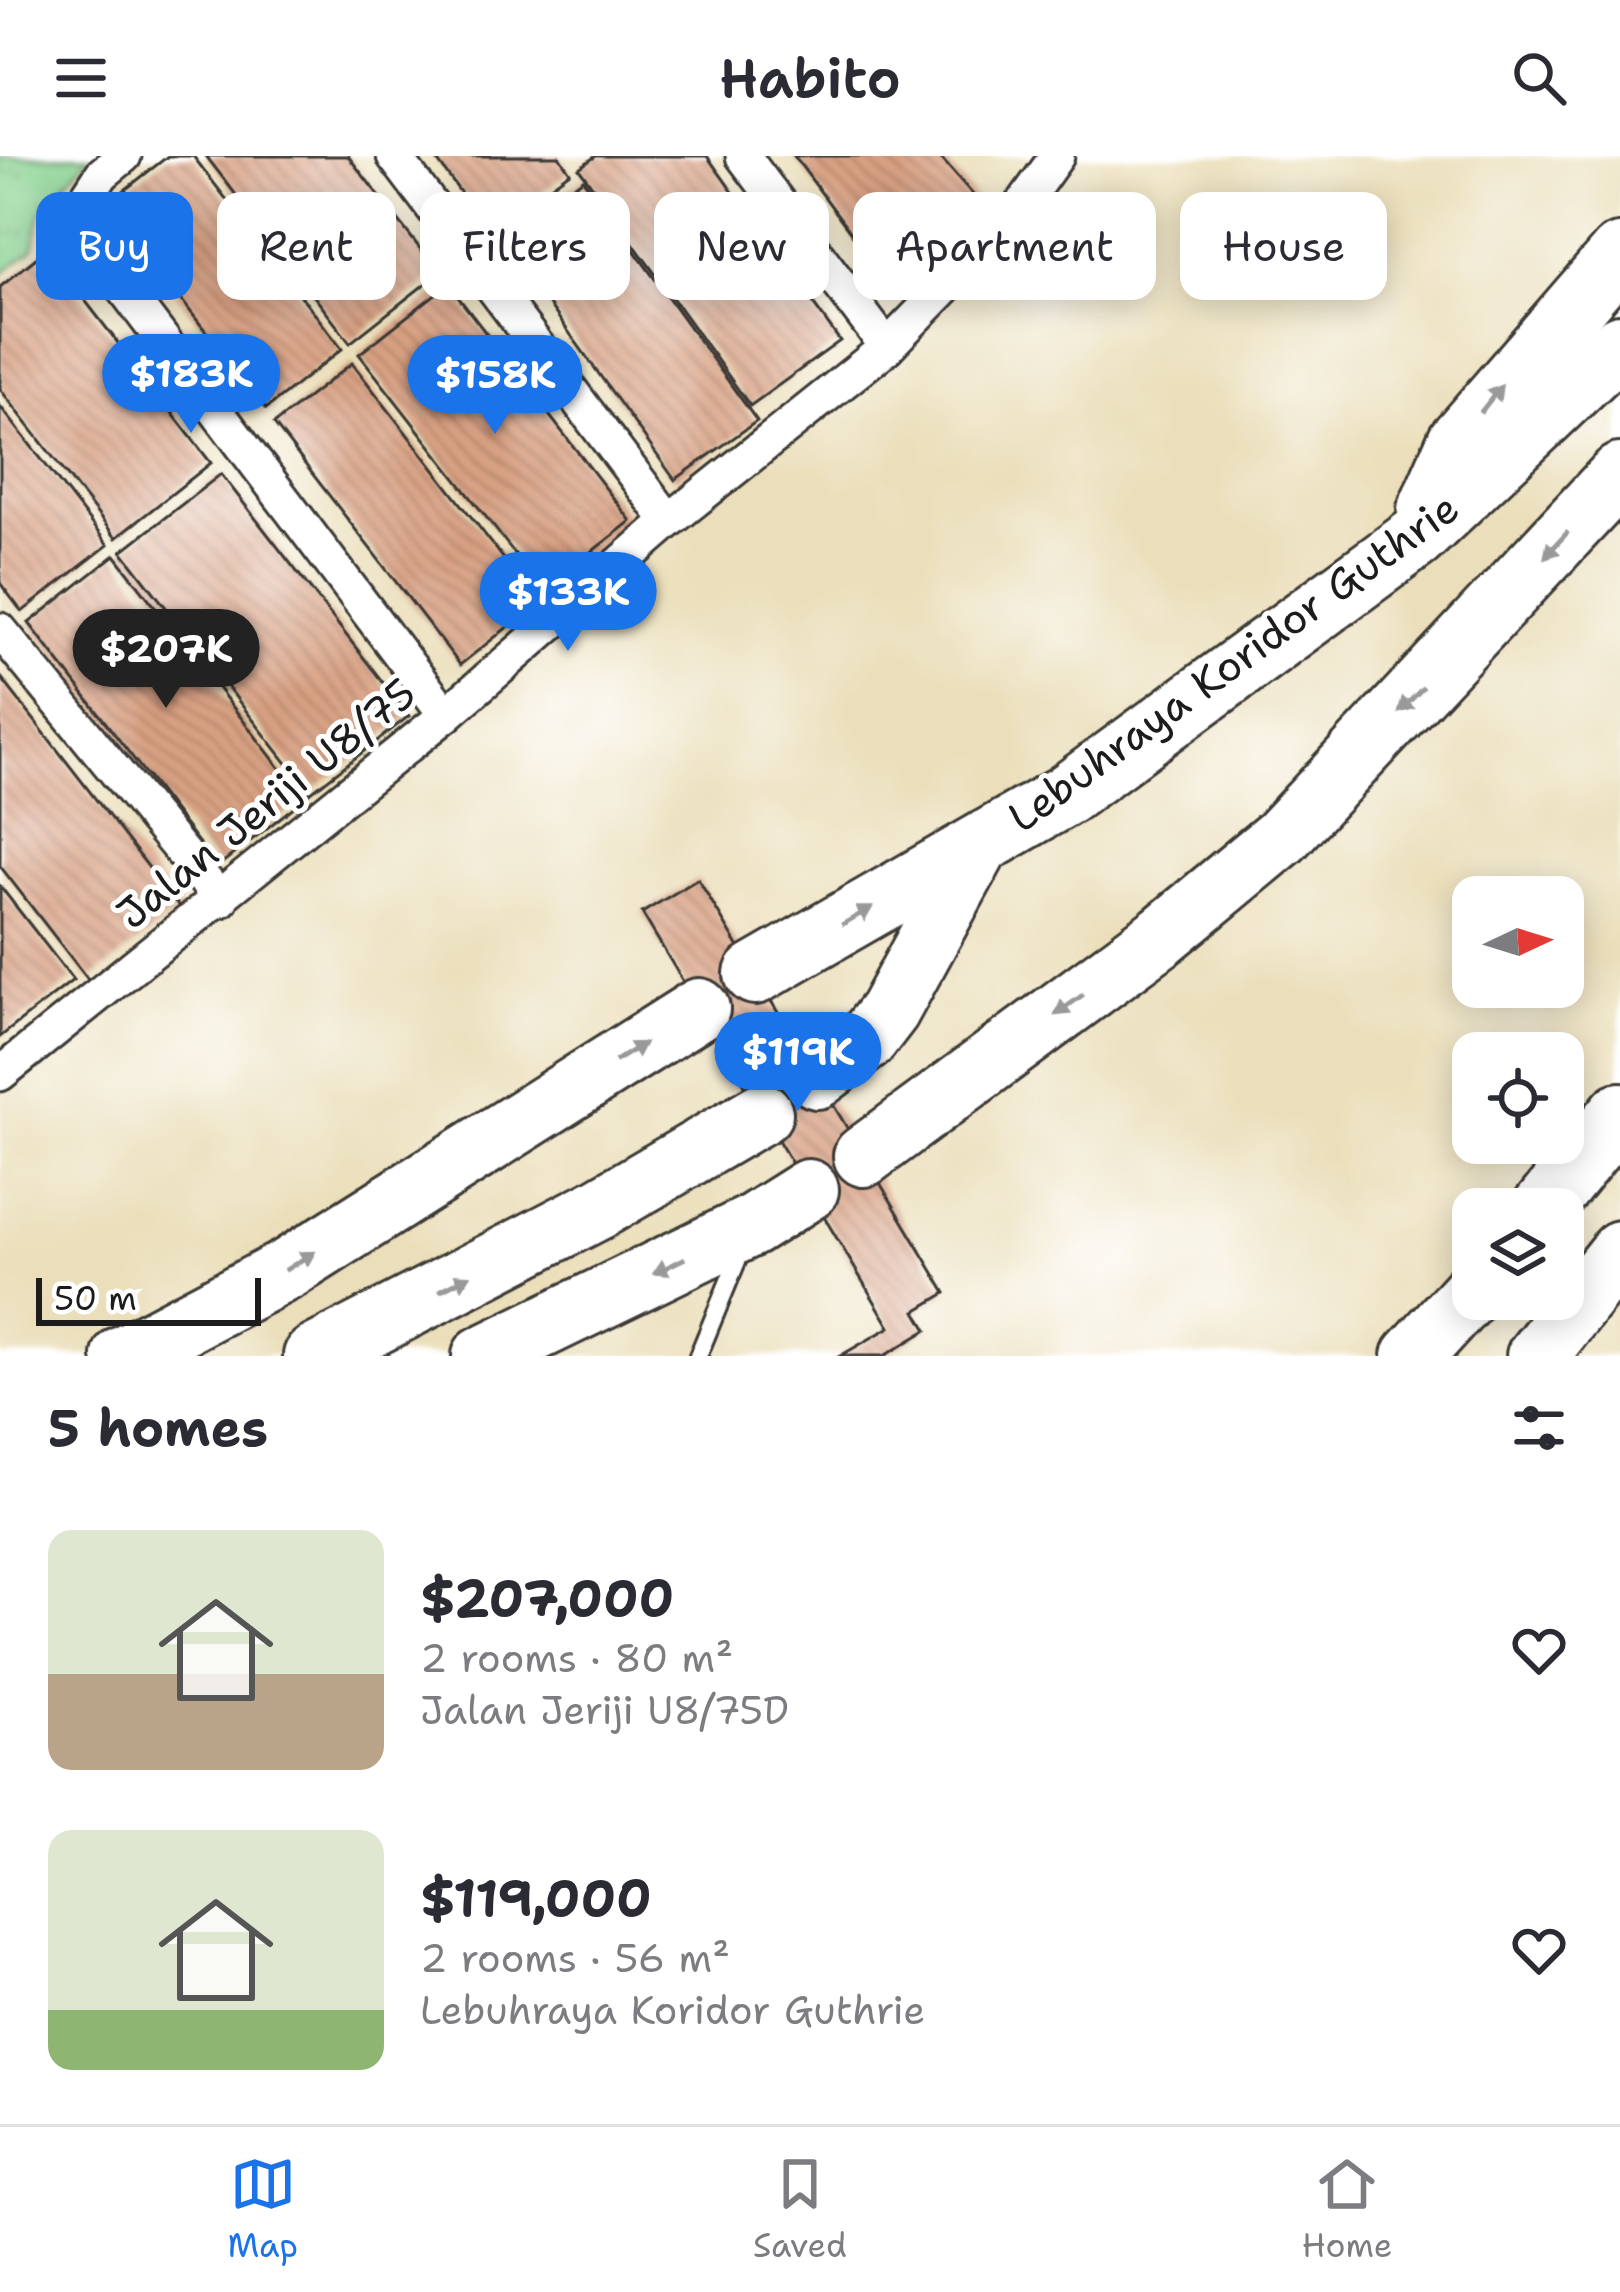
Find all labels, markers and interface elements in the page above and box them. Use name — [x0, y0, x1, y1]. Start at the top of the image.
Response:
text: Habito — [719, 42, 901, 114]
icon: menu — [48, 45, 114, 111]
icon: search — [1506, 45, 1572, 111]
chip: Buy — [36, 192, 193, 300]
chip: Rent — [217, 192, 396, 300]
chip: Filters — [420, 192, 630, 300]
chip: New — [654, 192, 829, 300]
chip: Apartment — [853, 192, 1156, 300]
chip: House — [1180, 192, 1387, 300]
pin: $183K — [107, 334, 275, 436]
pin: $158K — [411, 335, 579, 437]
text: $183K — [129, 347, 253, 399]
text: $158K — [434, 348, 556, 400]
one-way arrow — [1478, 384, 1503, 415]
street label: Lebuhraya Koridor Guthrie — [996, 479, 1470, 845]
one-way arrow — [1543, 530, 1570, 559]
pin: $133K — [484, 552, 652, 654]
text: $133K — [507, 565, 629, 617]
pin: $207K — [82, 609, 250, 711]
text: $207K — [100, 622, 232, 674]
street label: Jalan Jeriji U8/75 — [105, 665, 427, 941]
one-way arrow — [1398, 685, 1426, 714]
north arrow — [1452, 876, 1584, 1008]
map controls — [1452, 876, 1584, 1320]
one-way arrow — [840, 907, 873, 928]
one-way arrow — [1053, 992, 1085, 1016]
pin: $119K — [714, 1012, 882, 1114]
text: $119K — [741, 1025, 855, 1077]
button: locate — [1452, 1032, 1584, 1164]
one-way arrow — [614, 1042, 646, 1064]
button: layers — [1452, 1188, 1584, 1320]
one-way arrow — [283, 1251, 317, 1272]
one-way arrow — [651, 1256, 686, 1276]
scale bar — [36, 1272, 261, 1325]
one-way arrow — [437, 1273, 472, 1293]
text: 50 m — [54, 1276, 137, 1321]
text: 5 homes — [48, 1394, 268, 1462]
icon: filters — [1506, 1395, 1572, 1461]
text: $207,000 — [420, 1564, 674, 1632]
icon: home — [144, 1578, 288, 1722]
icon: heart — [1506, 1617, 1572, 1683]
text: 2 rooms · 80 m² — [420, 1632, 733, 1684]
text: Jalan Jeriji U8/75D — [420, 1684, 789, 1736]
text: $119,000 — [420, 1864, 652, 1932]
icon: home — [144, 1878, 288, 2022]
icon: heart — [1506, 1917, 1572, 1983]
text: 2 rooms · 56 m² — [420, 1932, 730, 1984]
text: Lebuhraya Koridor Guthrie — [420, 1984, 925, 2036]
tab: Map — [227, 2151, 298, 2268]
tab: Saved — [753, 2151, 847, 2268]
tab: Home — [1302, 2151, 1392, 2268]

